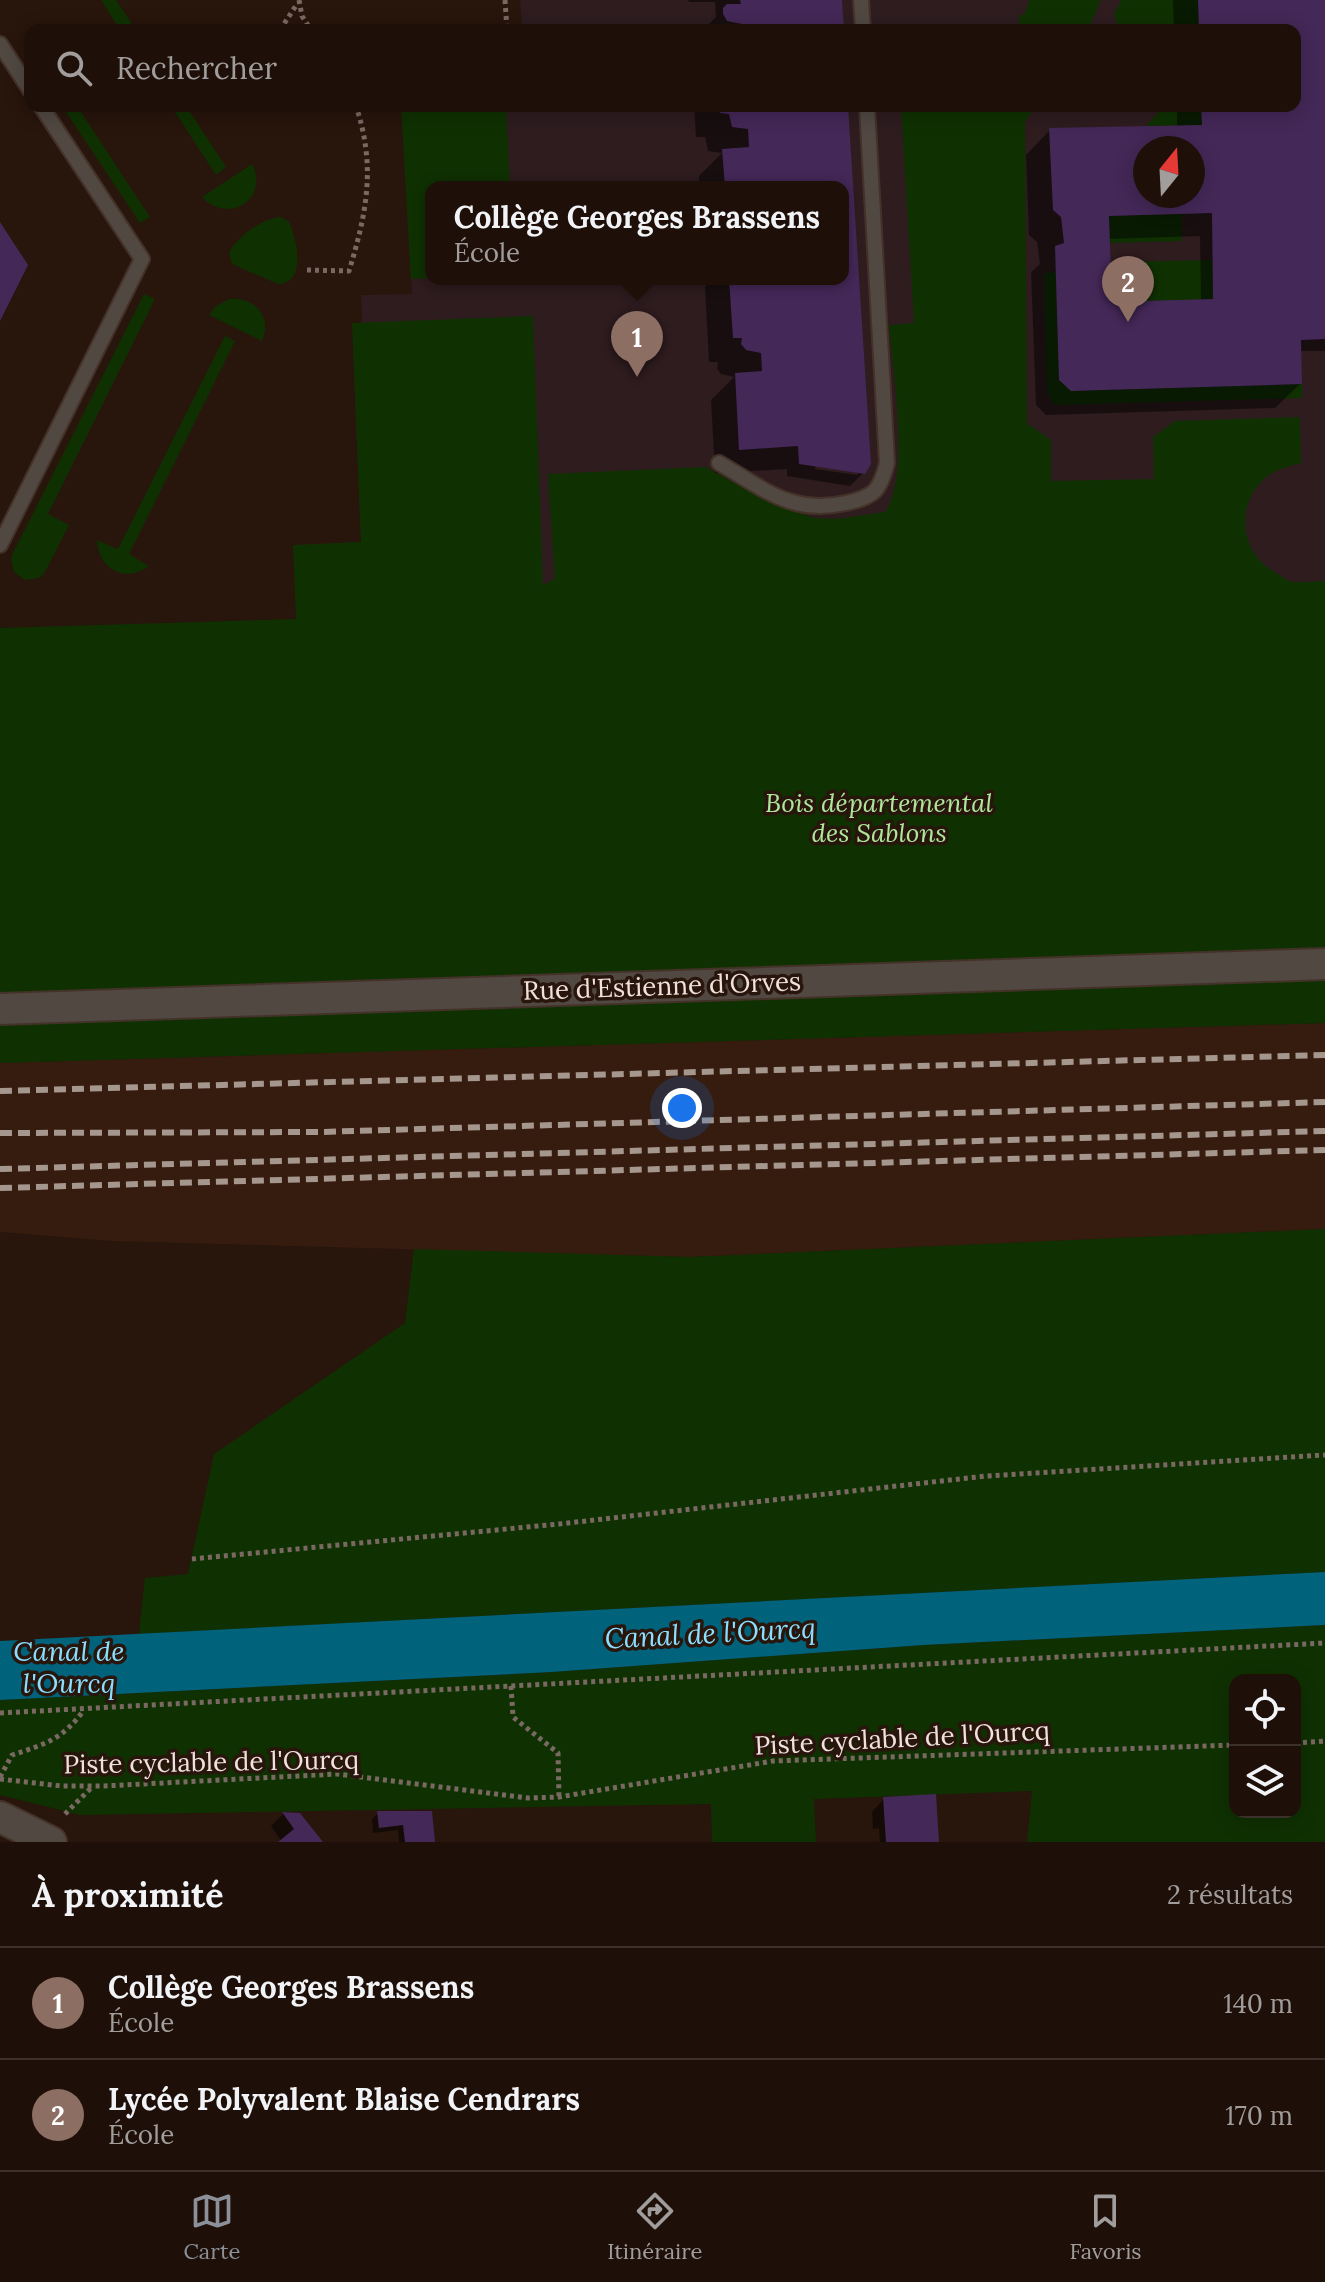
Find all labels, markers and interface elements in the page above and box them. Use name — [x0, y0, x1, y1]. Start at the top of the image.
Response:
search box — [24, 24, 1301, 112]
icon: search — [52, 46, 96, 90]
text: Rechercher — [116, 49, 277, 87]
north arrow — [1133, 136, 1205, 208]
popup — [425, 181, 849, 285]
text: Collège Georges Brassens — [454, 198, 820, 236]
text: École — [454, 236, 520, 269]
pin: 2 — [1102, 256, 1154, 322]
pin: 1 — [611, 311, 663, 377]
park label: Bois départemental des Sablons — [765, 786, 994, 849]
street label: Rue d'Estienne d'Orves — [522, 964, 802, 1007]
your location — [662, 1088, 702, 1128]
water label: Canal de l'Ourcq — [604, 1610, 816, 1656]
water label: Canal de l'Ourcq — [13, 1633, 125, 1701]
map controls — [1229, 1674, 1301, 1818]
button: locate — [1229, 1674, 1301, 1746]
street label: Piste cyclable de l'Ourcq — [754, 1713, 1050, 1762]
street label: Piste cyclable de l'Ourcq — [63, 1742, 359, 1781]
button: layers — [1229, 1746, 1301, 1818]
text: À proximité — [32, 1873, 223, 1916]
text: 2 résultats — [1167, 1878, 1293, 1911]
text: Collège Georges Brassens — [108, 1968, 474, 2006]
text: 1 — [53, 1987, 63, 2020]
text: 140 m — [1223, 1987, 1293, 2020]
text: École — [108, 2006, 174, 2039]
text: Lycée Polyvalent Blaise Cendrars — [108, 2080, 580, 2118]
text: 2 — [51, 2099, 65, 2132]
text: 170 m — [1225, 2099, 1293, 2132]
text: École — [108, 2118, 174, 2151]
tab: Carte — [183, 2189, 240, 2265]
tab: Itinéraire — [607, 2189, 703, 2265]
tab: Favoris — [1069, 2189, 1142, 2265]

